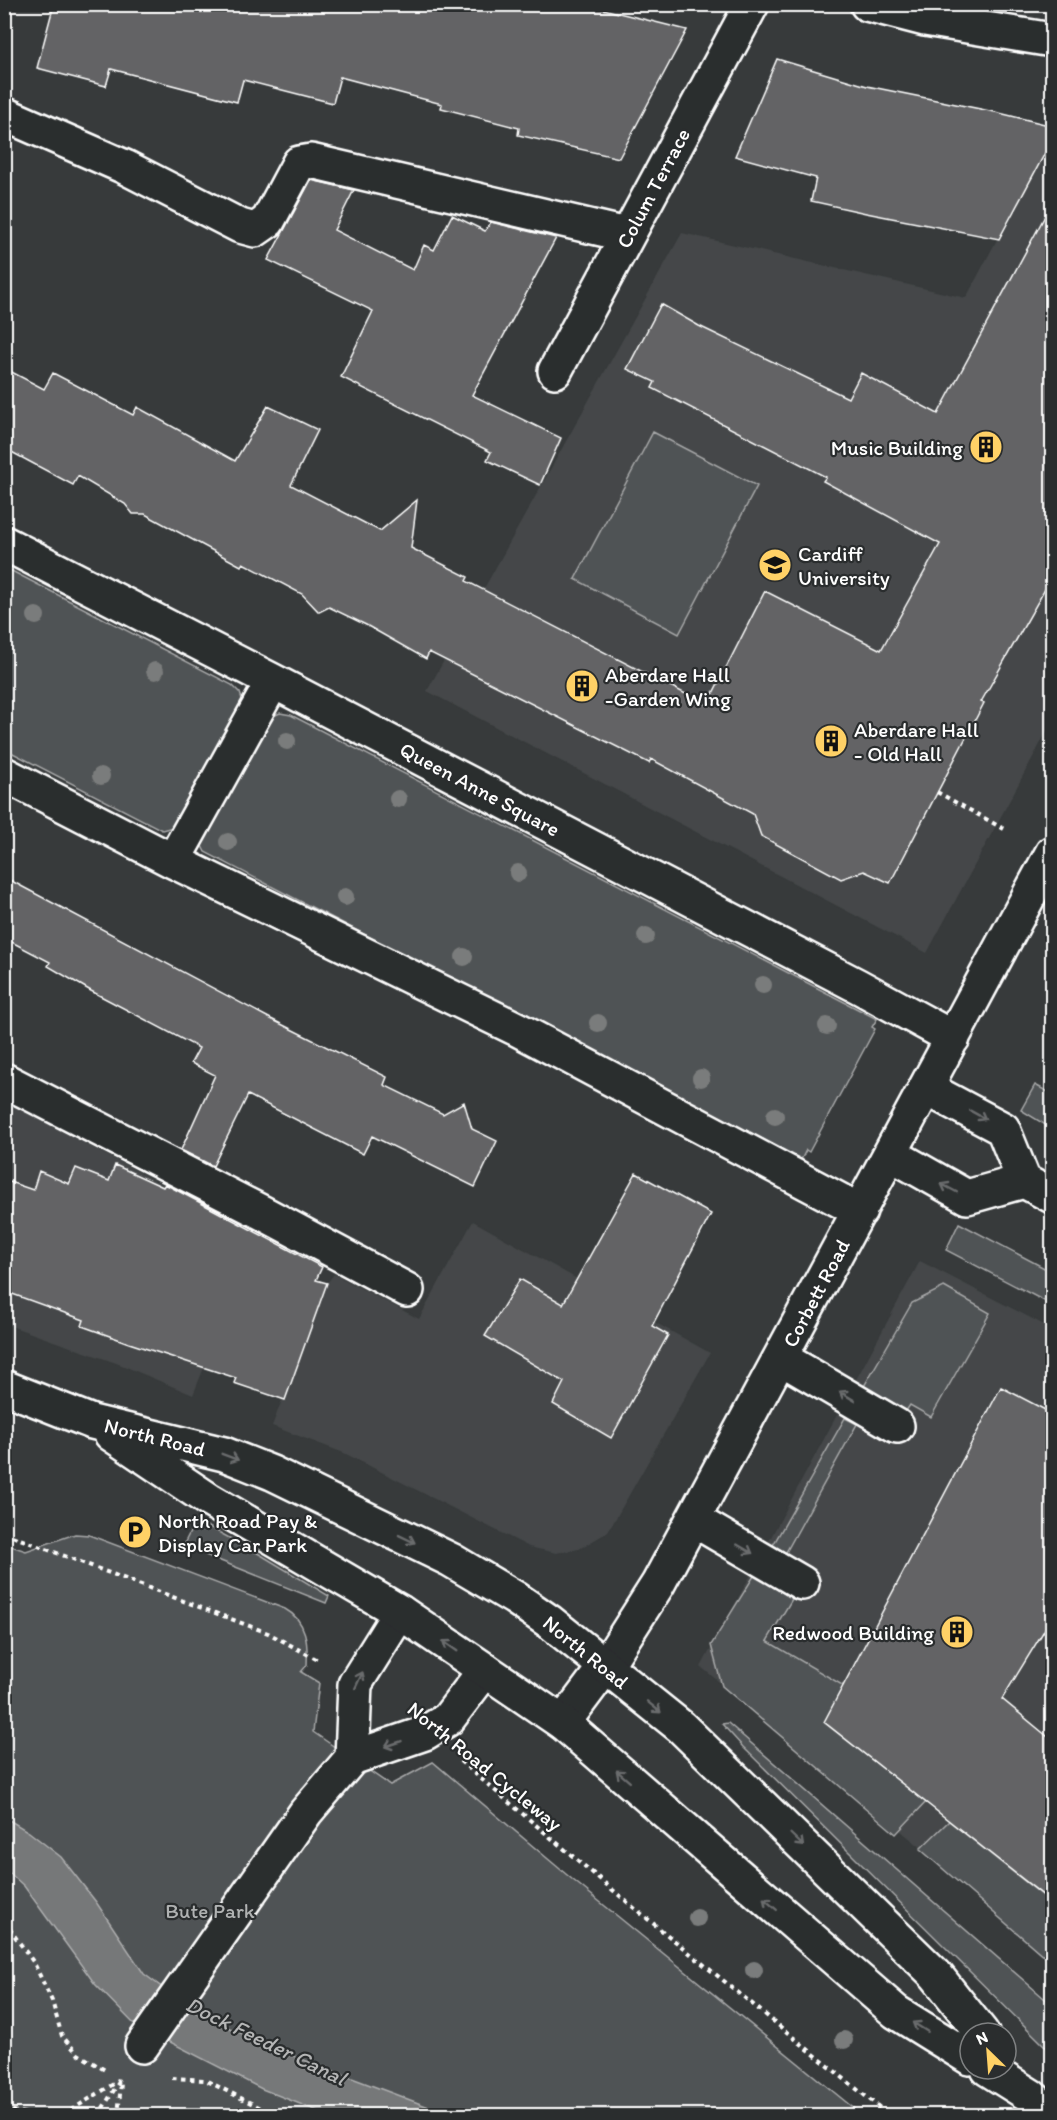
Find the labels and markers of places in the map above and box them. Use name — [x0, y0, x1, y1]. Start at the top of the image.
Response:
building icon: Music Building — [968, 429, 1004, 465]
place label: Music Building — [831, 435, 963, 460]
place label: Cardiff University — [798, 541, 890, 590]
school or university icon: Cardiff University — [757, 547, 793, 583]
place label: Aberdare Hall -Garden Wing — [605, 662, 731, 711]
building icon: Aberdare Hall -Garden Wing — [564, 668, 600, 704]
place label: Aberdare Hall - Old Hall — [854, 717, 979, 766]
building icon: Aberdare Hall - Old Hall — [813, 723, 849, 759]
place label: North Road Pay & Display Car Park — [158, 1508, 318, 1557]
parking icon: North Road Pay & Display Car Park — [117, 1514, 153, 1550]
building icon: Redwood Building — [939, 1614, 975, 1650]
place label: Redwood Building — [772, 1620, 934, 1645]

